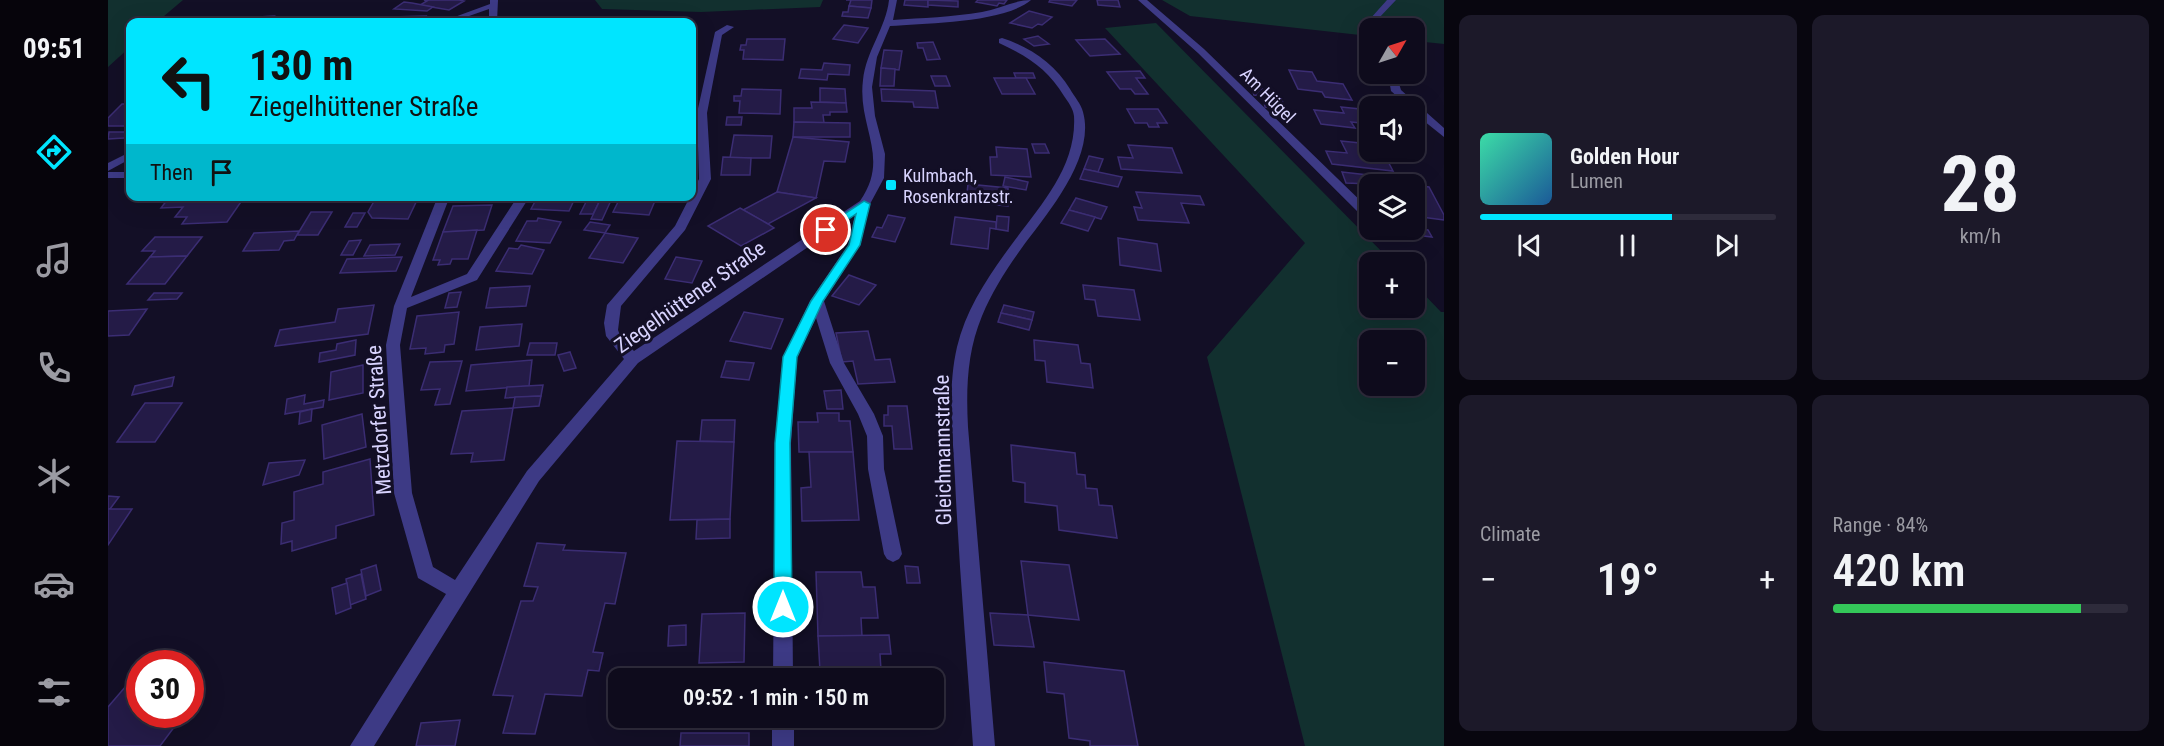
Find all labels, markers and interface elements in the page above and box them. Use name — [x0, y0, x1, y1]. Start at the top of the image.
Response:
north arrow — [1359, 18, 1425, 84]
map controls — [1359, 18, 1425, 396]
text: 09:51 — [23, 33, 85, 65]
text: 130 m — [249, 41, 354, 90]
icon: left — [150, 42, 228, 120]
street label: Am Hügel — [1236, 63, 1300, 127]
text: Ziegelhüttener Straße — [249, 91, 478, 123]
button: sound — [1359, 96, 1425, 162]
icon: directions — [33, 131, 75, 173]
text: 28 — [1941, 139, 2020, 230]
text: Golden Hour — [1570, 144, 1679, 169]
icon: arrive — [205, 156, 238, 189]
text: Then — [150, 160, 193, 185]
place label: Kulmbach, Rosenkrantzstr. — [903, 165, 1013, 207]
text: Lumen — [1570, 169, 1623, 193]
button: layers — [1359, 174, 1425, 240]
marker: Kulmbach, Rosenkrantzstr. — [884, 178, 898, 192]
pin — [800, 204, 851, 255]
icon: arrive — [809, 213, 842, 246]
text: km/h — [1960, 224, 2001, 248]
icon: previous — [1513, 229, 1546, 262]
icon: pause — [1611, 229, 1644, 262]
icon: next — [1710, 229, 1743, 262]
street label: Ziegelhüttener Straße — [610, 236, 770, 358]
icon: music — [33, 239, 75, 281]
button: + — [1359, 252, 1425, 318]
button: − — [1359, 330, 1425, 396]
street label: Metzdorfer Straße — [362, 344, 396, 496]
icon: phone — [33, 347, 75, 389]
street label: Gleichmannstraße — [930, 374, 956, 525]
icon: climate — [33, 455, 75, 497]
text: Range · 84% — [1833, 513, 1928, 537]
text: Climate — [1480, 522, 1540, 546]
text: 420 km — [1833, 544, 1966, 597]
text: 19° — [1596, 553, 1659, 606]
text: − — [1480, 560, 1497, 599]
text: + — [1759, 560, 1775, 599]
icon: car — [33, 563, 75, 605]
position arrow — [751, 575, 815, 639]
speed limit sign: 30 — [126, 650, 204, 728]
icon: filters — [33, 671, 75, 713]
text: 09:52 · 1 min · 150 m — [683, 685, 869, 710]

